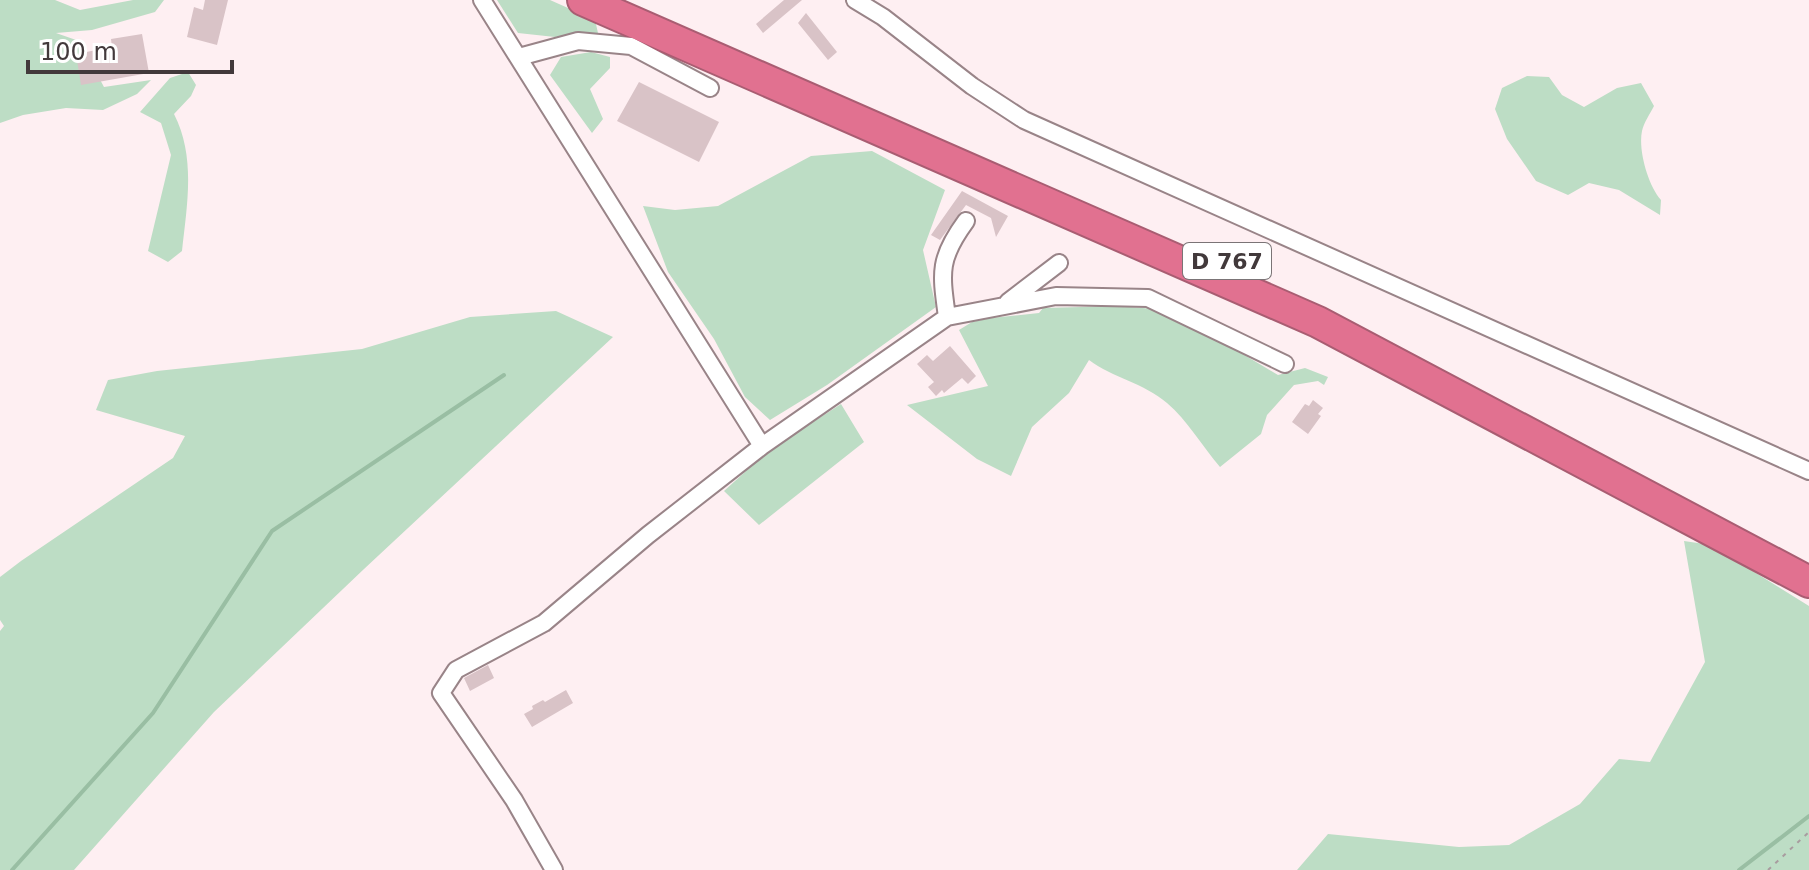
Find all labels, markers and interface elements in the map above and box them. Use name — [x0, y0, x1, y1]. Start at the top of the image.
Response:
scale bar — [28, 24, 232, 74]
text: 100 m — [40, 38, 117, 66]
road number: D 767 — [1183, 243, 1271, 279]

